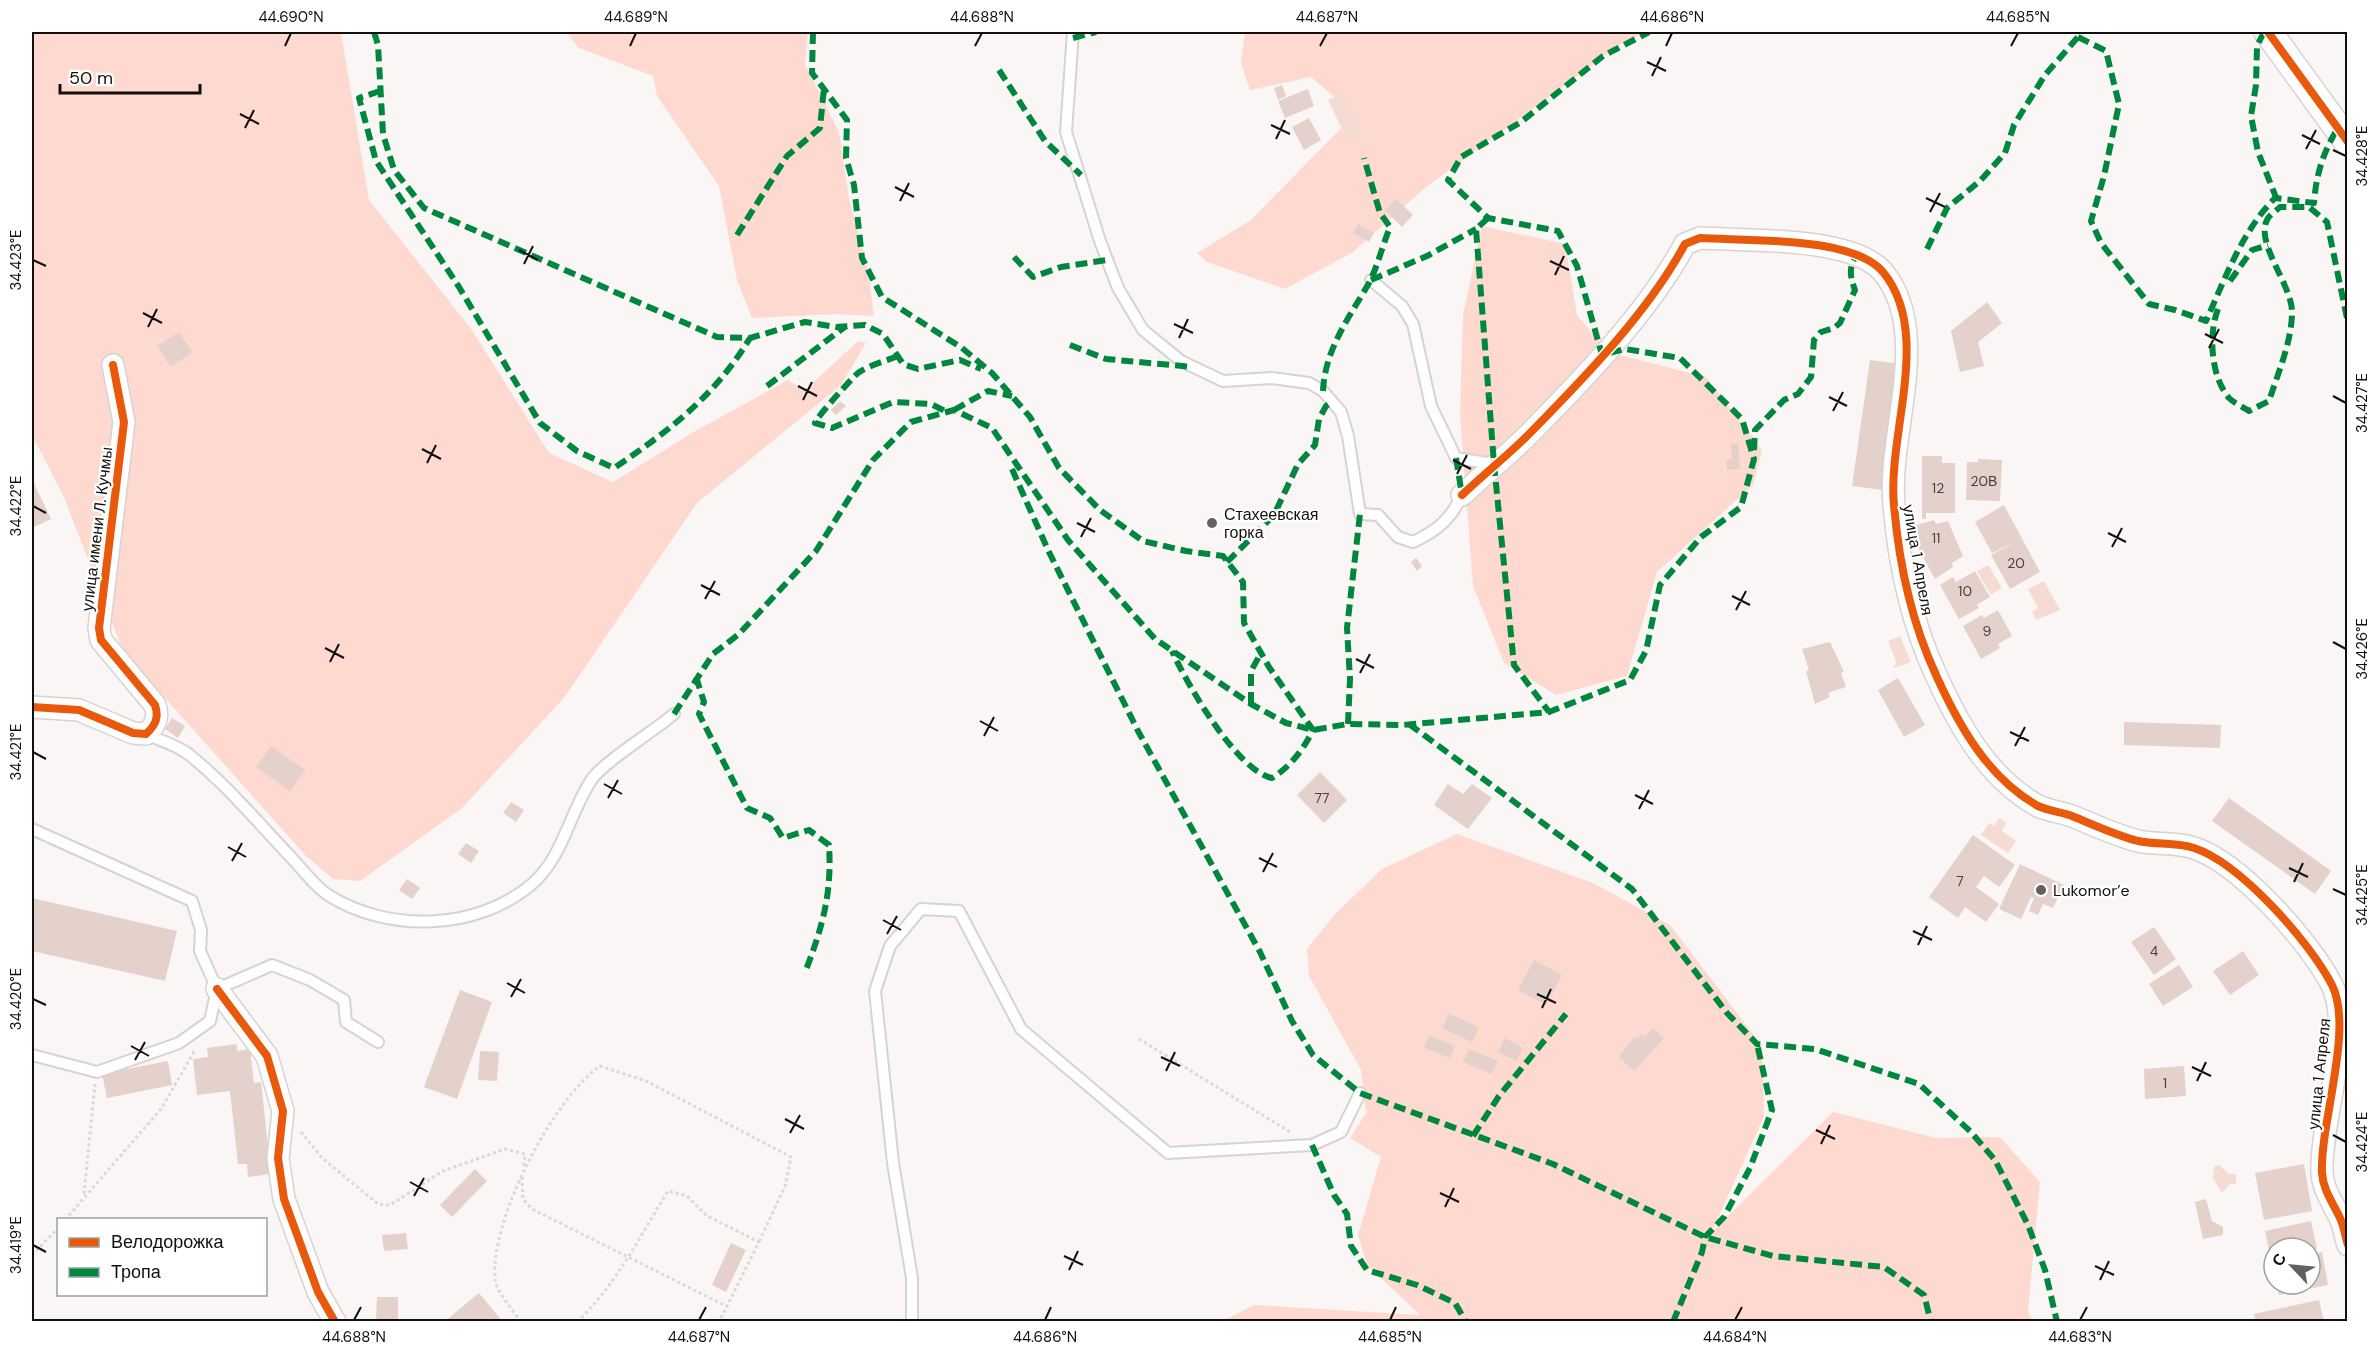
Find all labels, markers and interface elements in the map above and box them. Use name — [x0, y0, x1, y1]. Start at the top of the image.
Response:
text: 44.690°N — [258, 7, 324, 27]
text: 44.689°N — [604, 7, 668, 27]
text: 44.688°N — [950, 7, 1014, 27]
text: 44.687°N — [1296, 7, 1358, 27]
text: 44.686°N — [1640, 7, 1704, 27]
text: 44.685°N — [1986, 7, 2050, 27]
scale bar — [60, 57, 200, 95]
text: 50 m — [69, 66, 113, 90]
text: 34.428°E — [2352, 125, 2372, 187]
text: 34.423°E — [6, 229, 26, 291]
text: 34.427°E — [2352, 373, 2372, 433]
street label: улица имени Л. Кучмы — [77, 446, 117, 612]
house number: 20В — [1971, 472, 1997, 490]
text: 34.422°E — [6, 476, 26, 536]
house number: 12 — [1932, 479, 1944, 497]
street label: улица 1 Апреля — [1898, 503, 1938, 617]
place label: Стахеевская горка — [1224, 504, 1318, 543]
marker: Стахеевская горка — [1205, 516, 1219, 530]
house number: 11 — [1932, 529, 1940, 547]
house number: 20 — [2007, 554, 2025, 572]
house number: 10 — [1958, 582, 1972, 600]
text: 34.426°E — [2352, 618, 2372, 680]
house number: 9 — [1983, 622, 1992, 640]
text: 34.421°E — [6, 724, 26, 781]
house number: 77 — [1315, 789, 1329, 807]
text: 34.425°E — [2352, 864, 2372, 926]
house number: 7 — [1956, 872, 1964, 890]
place label: Lukomor’e — [2053, 880, 2130, 901]
marker: Lukomor’e — [2034, 883, 2048, 897]
house number: 4 — [2150, 942, 2159, 960]
text: 34.420°E — [6, 968, 26, 1030]
street label: улица 1 Апреля — [2303, 1017, 2335, 1131]
house number: 1 — [2163, 1074, 2167, 1092]
text: 34.424°E — [2352, 1111, 2372, 1173]
text: 34.419°E — [6, 1216, 26, 1274]
legend — [57, 1218, 267, 1296]
text: Велодорожка — [111, 1230, 224, 1254]
north arrow — [2262, 1236, 2322, 1296]
text: С — [2267, 1249, 2291, 1269]
text: Тропа — [111, 1260, 162, 1284]
text: 44.688°N — [322, 1327, 386, 1347]
text: 44.687°N — [668, 1327, 730, 1347]
text: 44.686°N — [1013, 1327, 1077, 1347]
text: 44.685°N — [1358, 1327, 1422, 1347]
text: 44.684°N — [1703, 1327, 1767, 1347]
text: 44.683°N — [2048, 1327, 2112, 1347]

